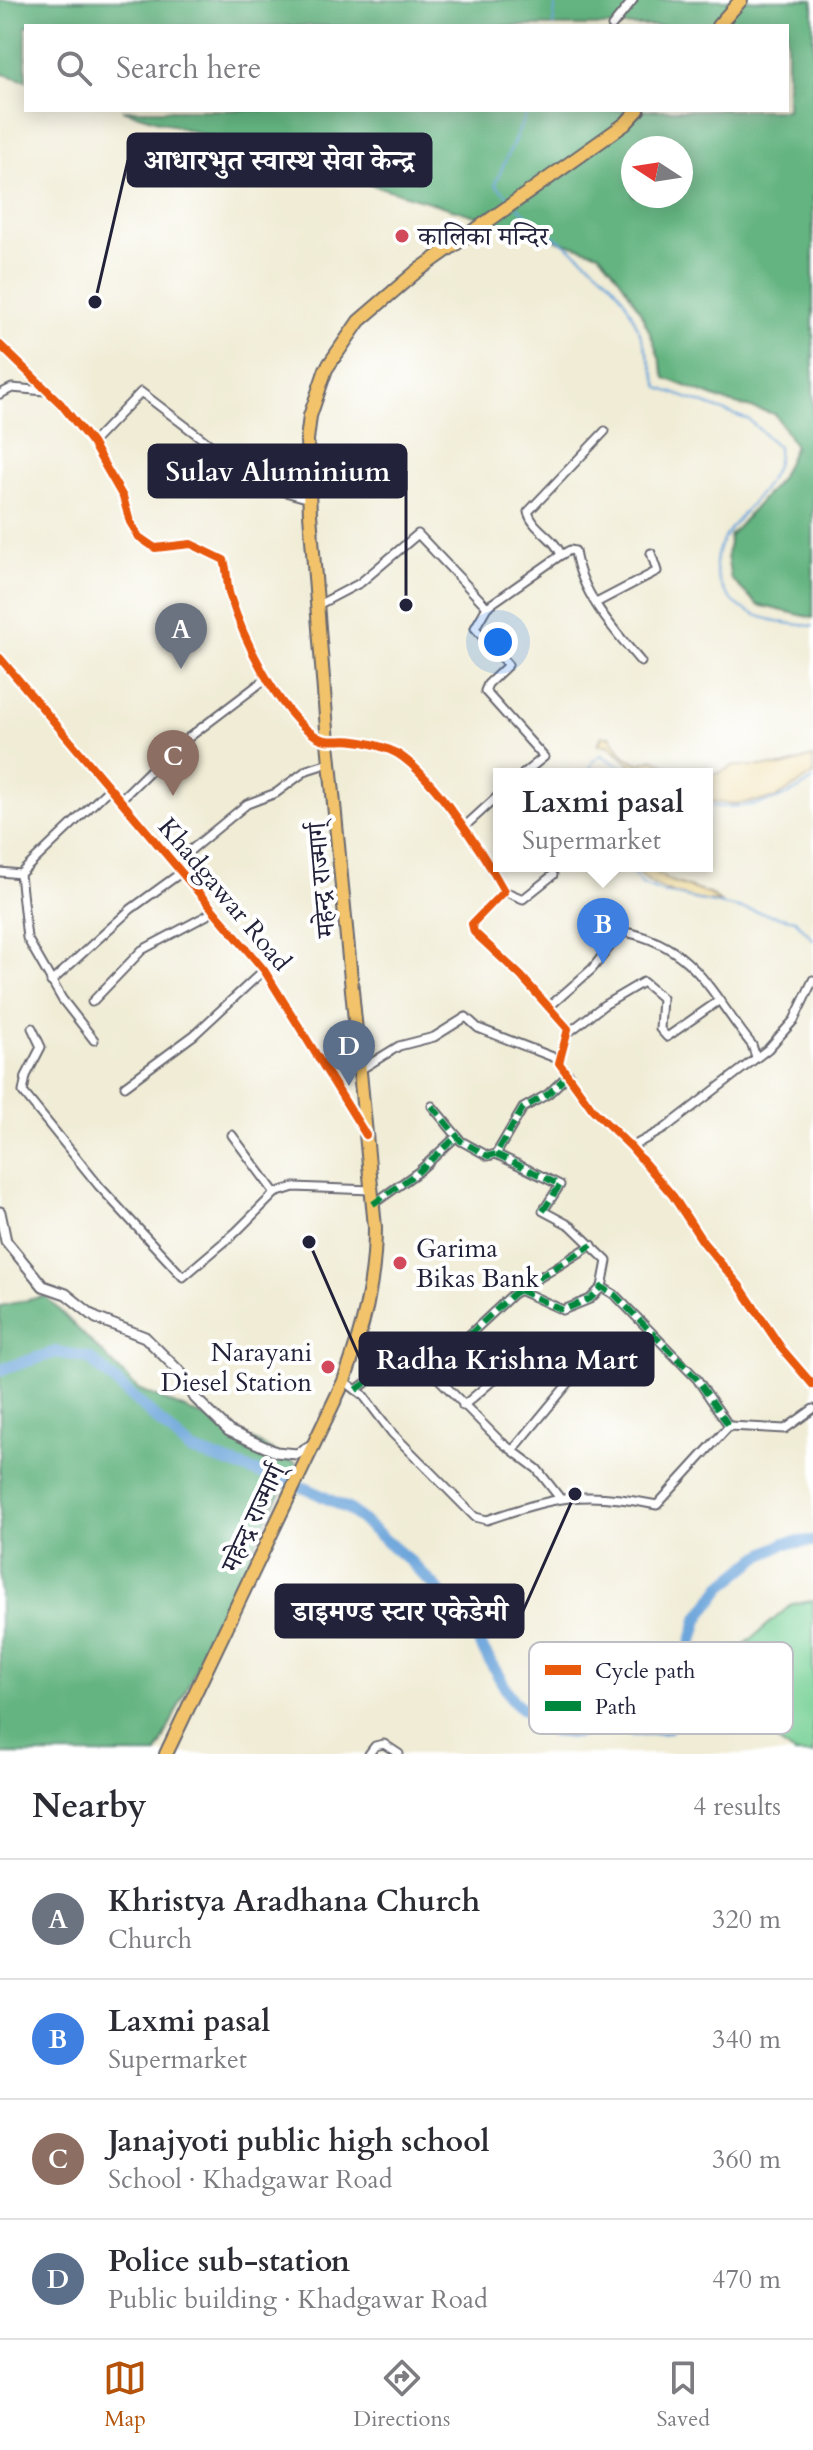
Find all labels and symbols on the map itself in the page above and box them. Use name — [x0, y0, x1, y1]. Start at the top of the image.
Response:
callout: आधारभुत स्वास्थ सेवा केन्द्र — [128, 134, 431, 186]
north arrow — [621, 136, 693, 208]
text: आधारभुत स्वास्थ सेवा केन्द्र — [144, 142, 416, 180]
place label: कालिका मन्दिर — [416, 219, 549, 254]
marker: कालिका मन्दिर — [393, 227, 411, 245]
callout: Sulav Aluminium — [149, 445, 406, 497]
text: Sulav Aluminium — [166, 453, 391, 491]
pin: A — [155, 603, 207, 669]
your location — [478, 622, 518, 662]
pin: C — [147, 730, 199, 796]
street label: Khadgawar Road — [150, 810, 299, 979]
street label: महेन्द्र राज्मार्ग् — [299, 817, 344, 941]
pin: B — [577, 898, 629, 964]
pin: D — [323, 1020, 375, 1086]
place label: Garima Bikas Bank — [416, 1231, 539, 1296]
marker: Garima Bikas Bank — [391, 1254, 409, 1272]
callout: Radha Krishna Mart — [360, 1333, 653, 1385]
place label: Narayani Diesel Station — [161, 1335, 312, 1400]
text: Radha Krishna Mart — [376, 1341, 638, 1379]
marker: Narayani Diesel Station — [319, 1358, 337, 1376]
street label: महेन्द्र राज्मार्ग् — [212, 1455, 295, 1580]
callout: डाइमण्ड स्टार एकेडेमी — [276, 1585, 523, 1637]
text: डाइमण्ड स्टार एकेडेमी — [290, 1593, 510, 1631]
legend — [529, 1642, 793, 1734]
text: Cycle path — [595, 1656, 695, 1686]
text: Path — [595, 1692, 637, 1722]

